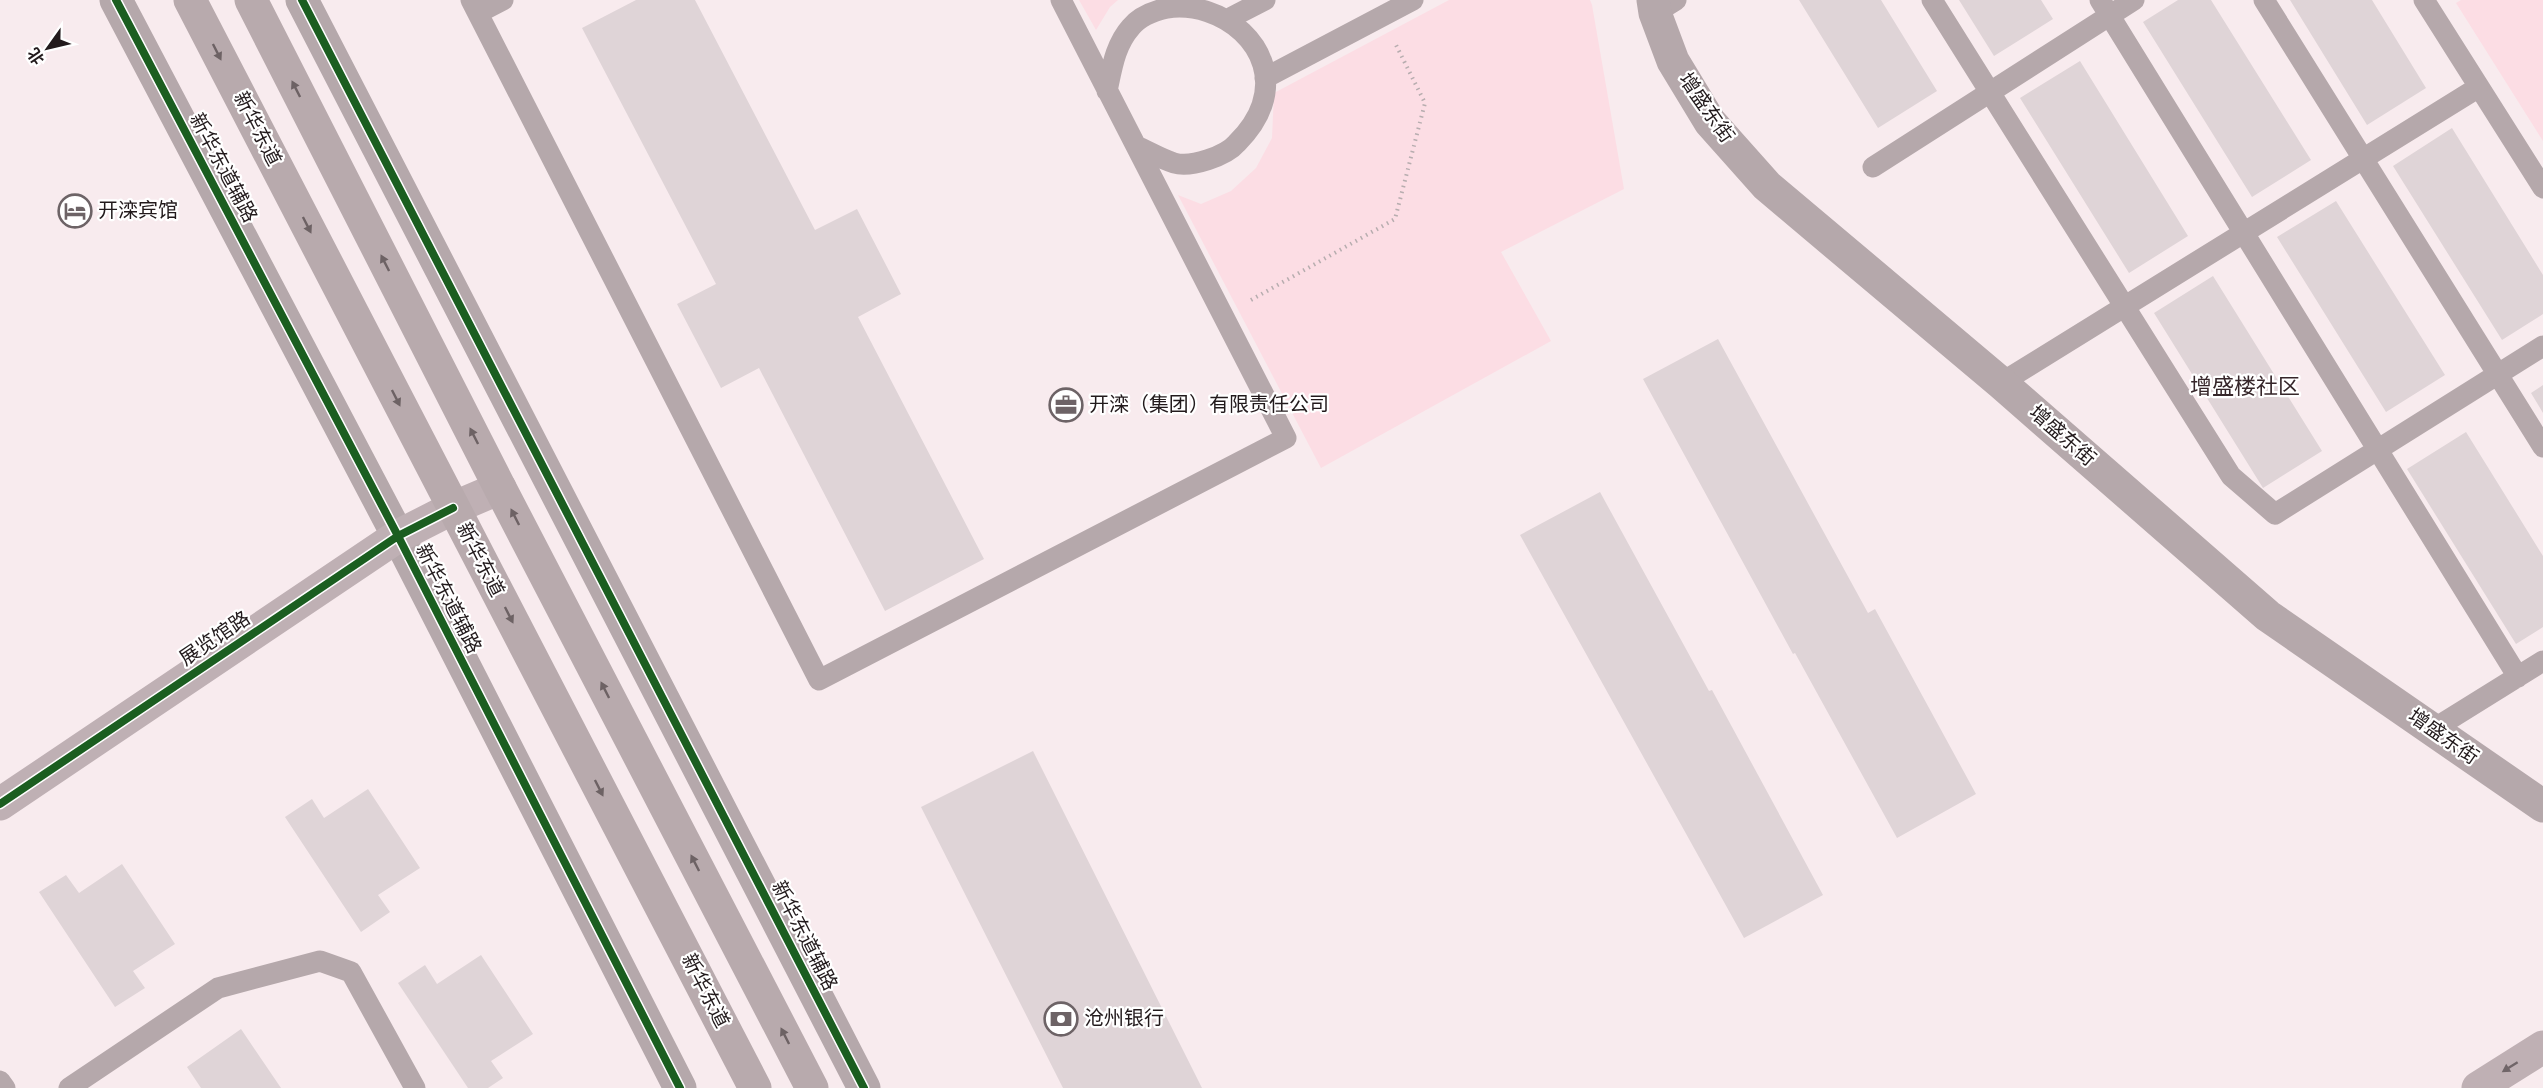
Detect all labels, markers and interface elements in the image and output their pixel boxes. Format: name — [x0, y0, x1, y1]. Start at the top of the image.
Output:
north arrow — [18, 18, 78, 78]
text: 北 — [24, 44, 49, 68]
one-way arrow — [212, 44, 222, 61]
street label: 增盛东街 — [1673, 68, 1739, 148]
one-way arrow — [291, 80, 301, 97]
street label: 新华东道 — [228, 88, 286, 170]
street label: 新华东道辅路 — [184, 109, 262, 227]
hotel icon: 开滦宾馆 — [57, 193, 93, 229]
place label: 开滦宾馆 — [98, 199, 178, 223]
one-way arrow — [301, 216, 311, 234]
one-way arrow — [380, 254, 390, 271]
district label: 增盛楼社区 — [2190, 374, 2300, 401]
office icon: 开滦（集团）有限责任公司 — [1048, 387, 1084, 423]
one-way arrow — [391, 390, 401, 407]
place label: 开滦（集团）有限责任公司 — [1089, 393, 1329, 417]
street label: 增盛东街 — [2024, 401, 2100, 471]
one-way arrow — [469, 428, 478, 445]
one-way arrow — [510, 508, 520, 525]
street label: 新华东道 — [451, 519, 509, 601]
street label: 新华东道辅路 — [410, 540, 486, 658]
street label: 展览馆路 — [175, 607, 255, 671]
one-way arrow — [504, 607, 514, 624]
one-way arrow — [600, 681, 610, 698]
street label: 增盛东街 — [2403, 704, 2483, 770]
one-way arrow — [594, 780, 604, 797]
one-way arrow — [690, 854, 700, 871]
street label: 新华东道辅路 — [766, 877, 842, 995]
street label: 新华东道 — [676, 950, 734, 1032]
bank icon: 沧州银行 — [1043, 1001, 1079, 1037]
place label: 沧州银行 — [1084, 1007, 1164, 1031]
one-way arrow — [780, 1027, 790, 1044]
one-way arrow — [2502, 1062, 2518, 1073]

